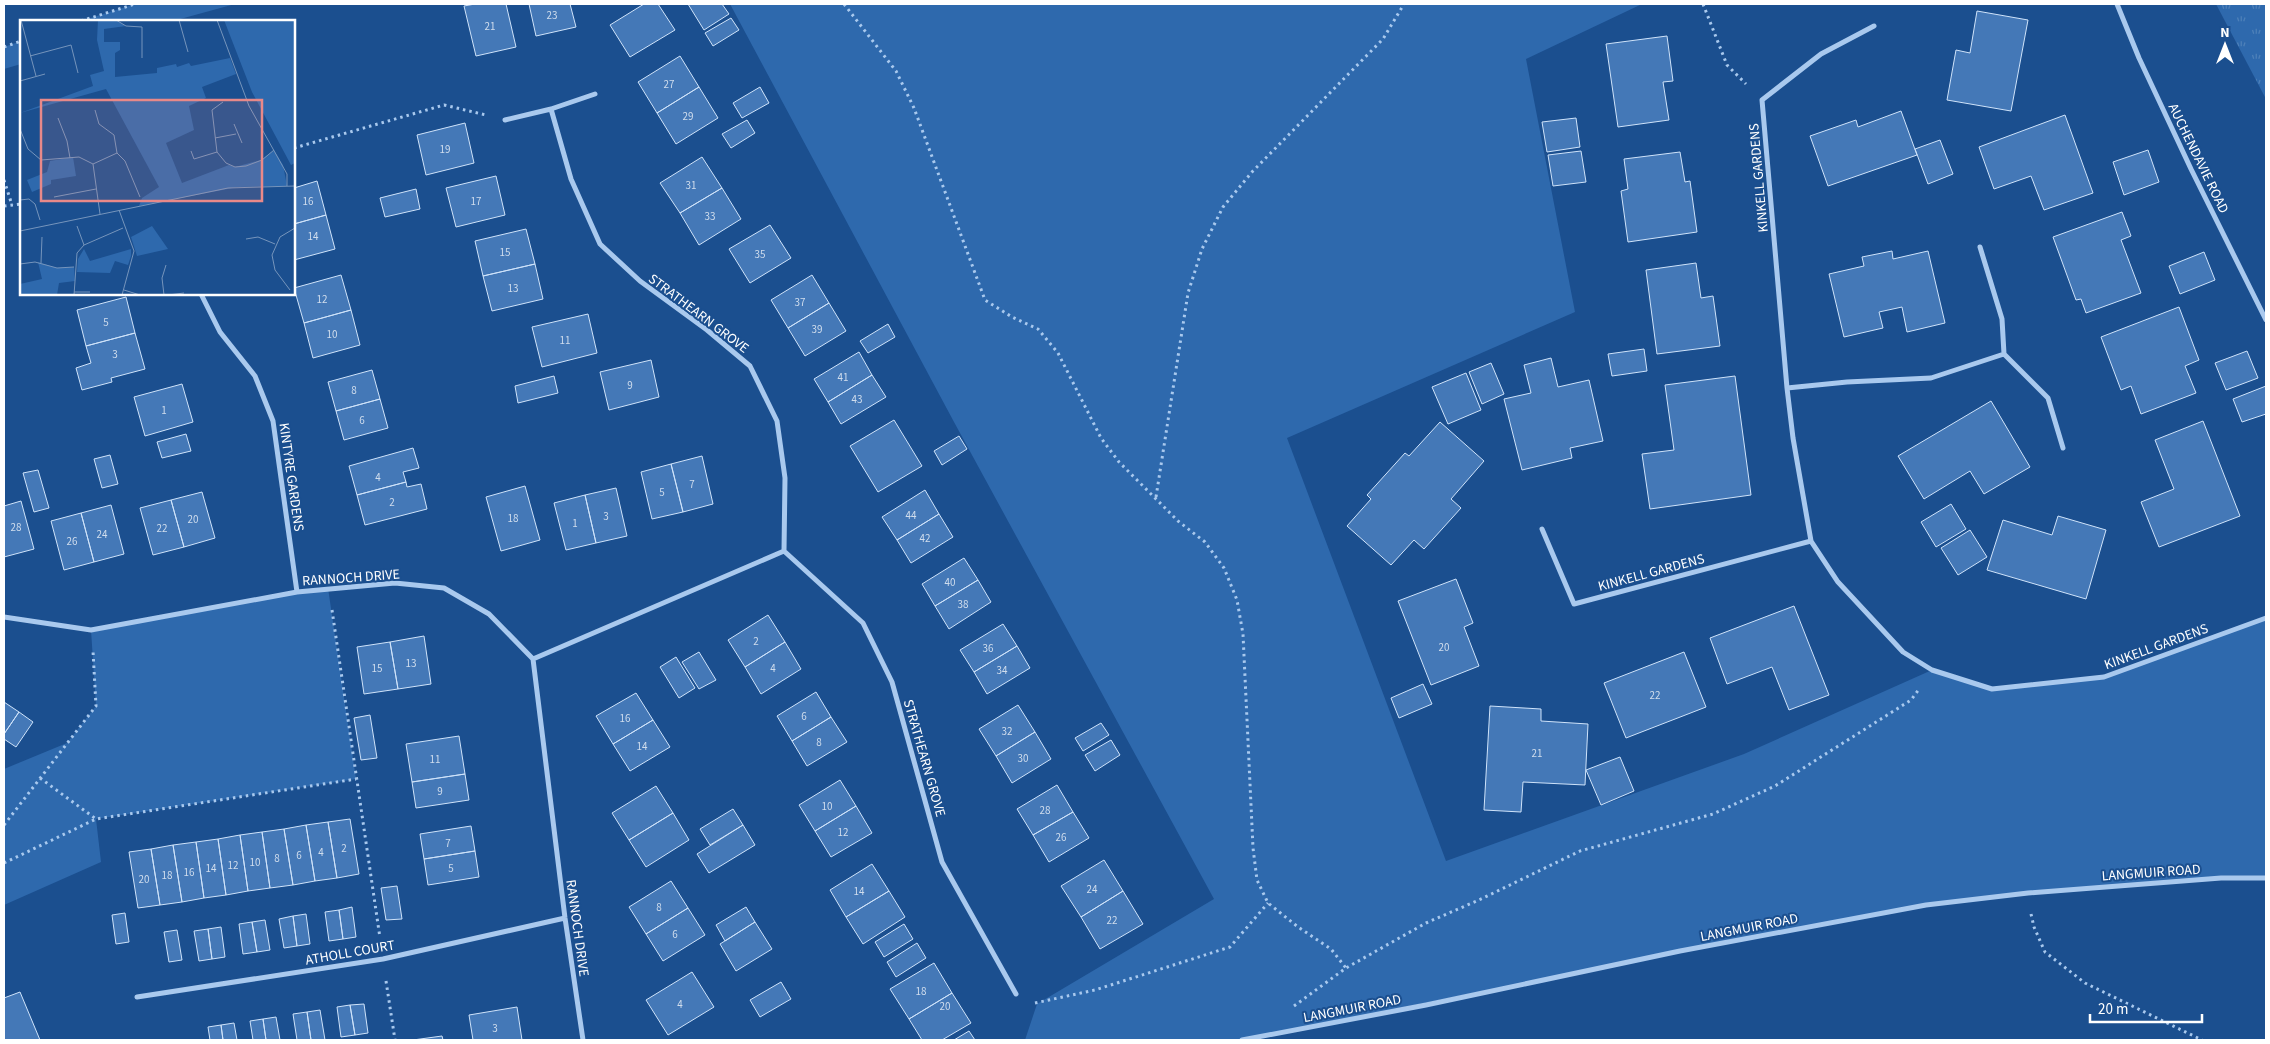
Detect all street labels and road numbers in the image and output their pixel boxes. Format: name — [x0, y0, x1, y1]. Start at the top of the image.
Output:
street label: AUCHENDAVIE ROAD — [2163, 100, 2233, 217]
street label: KINKELL GARDENS — [1744, 123, 1774, 233]
street label: STRATHEARN GROVE — [644, 269, 753, 358]
street label: KINTYRE GARDENS — [273, 421, 309, 533]
street label: KINKELL GARDENS — [1596, 549, 1707, 597]
street label: RANNOCH DRIVE — [302, 565, 400, 591]
street label: KINKELL GARDENS — [2102, 619, 2211, 675]
street label: STRATHEARN GROVE — [898, 697, 950, 819]
street label: LANGMUIR ROAD — [2101, 860, 2201, 886]
street label: RANNOCH DRIVE — [560, 878, 594, 978]
street label: LANGMUIR ROAD — [1699, 909, 1800, 947]
street label: ATHOLL COURT — [304, 935, 397, 971]
street label: LANGMUIR ROAD — [1302, 990, 1403, 1028]

